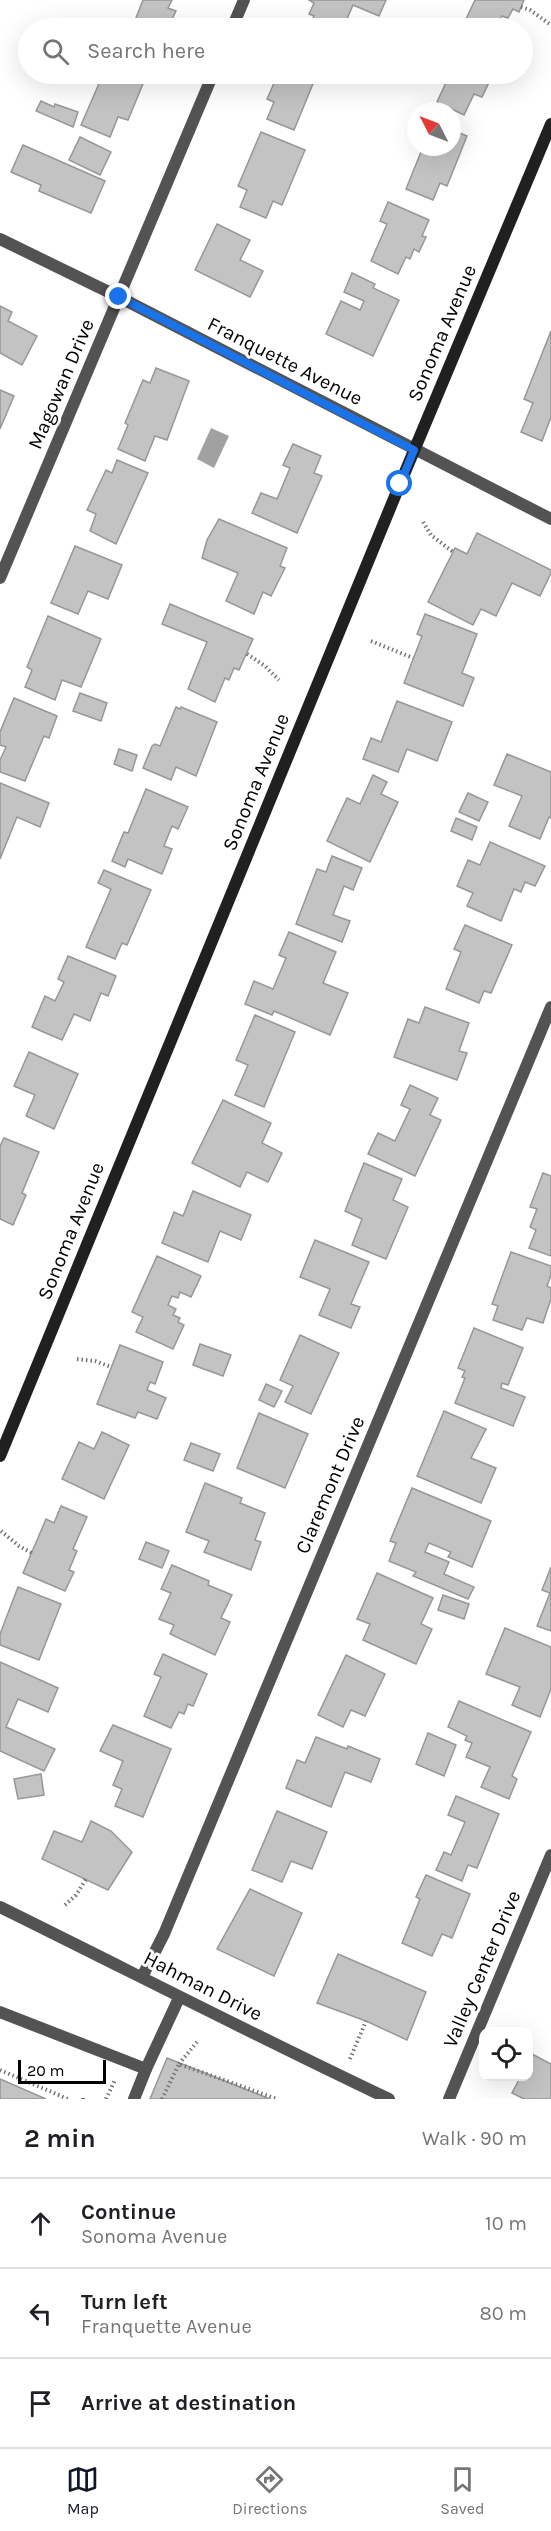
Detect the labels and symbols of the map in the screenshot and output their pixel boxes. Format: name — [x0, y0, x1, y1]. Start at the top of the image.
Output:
north arrow — [407, 102, 461, 156]
street label: Sonoma Avenue — [403, 261, 481, 405]
route end — [105, 283, 131, 309]
street label: Franquette Avenue — [204, 312, 366, 410]
street label: Magowan Drive — [23, 315, 99, 453]
route start — [386, 470, 412, 496]
street label: Sonoma Avenue — [218, 710, 294, 854]
street label: Sonoma Avenue — [33, 1159, 109, 1303]
street label: Claremont Drive — [291, 1413, 369, 1557]
street label: Valley Center Drive — [439, 1887, 525, 2051]
street label: Hahman Drive — [140, 1946, 266, 2026]
scale bar — [18, 2057, 106, 2084]

